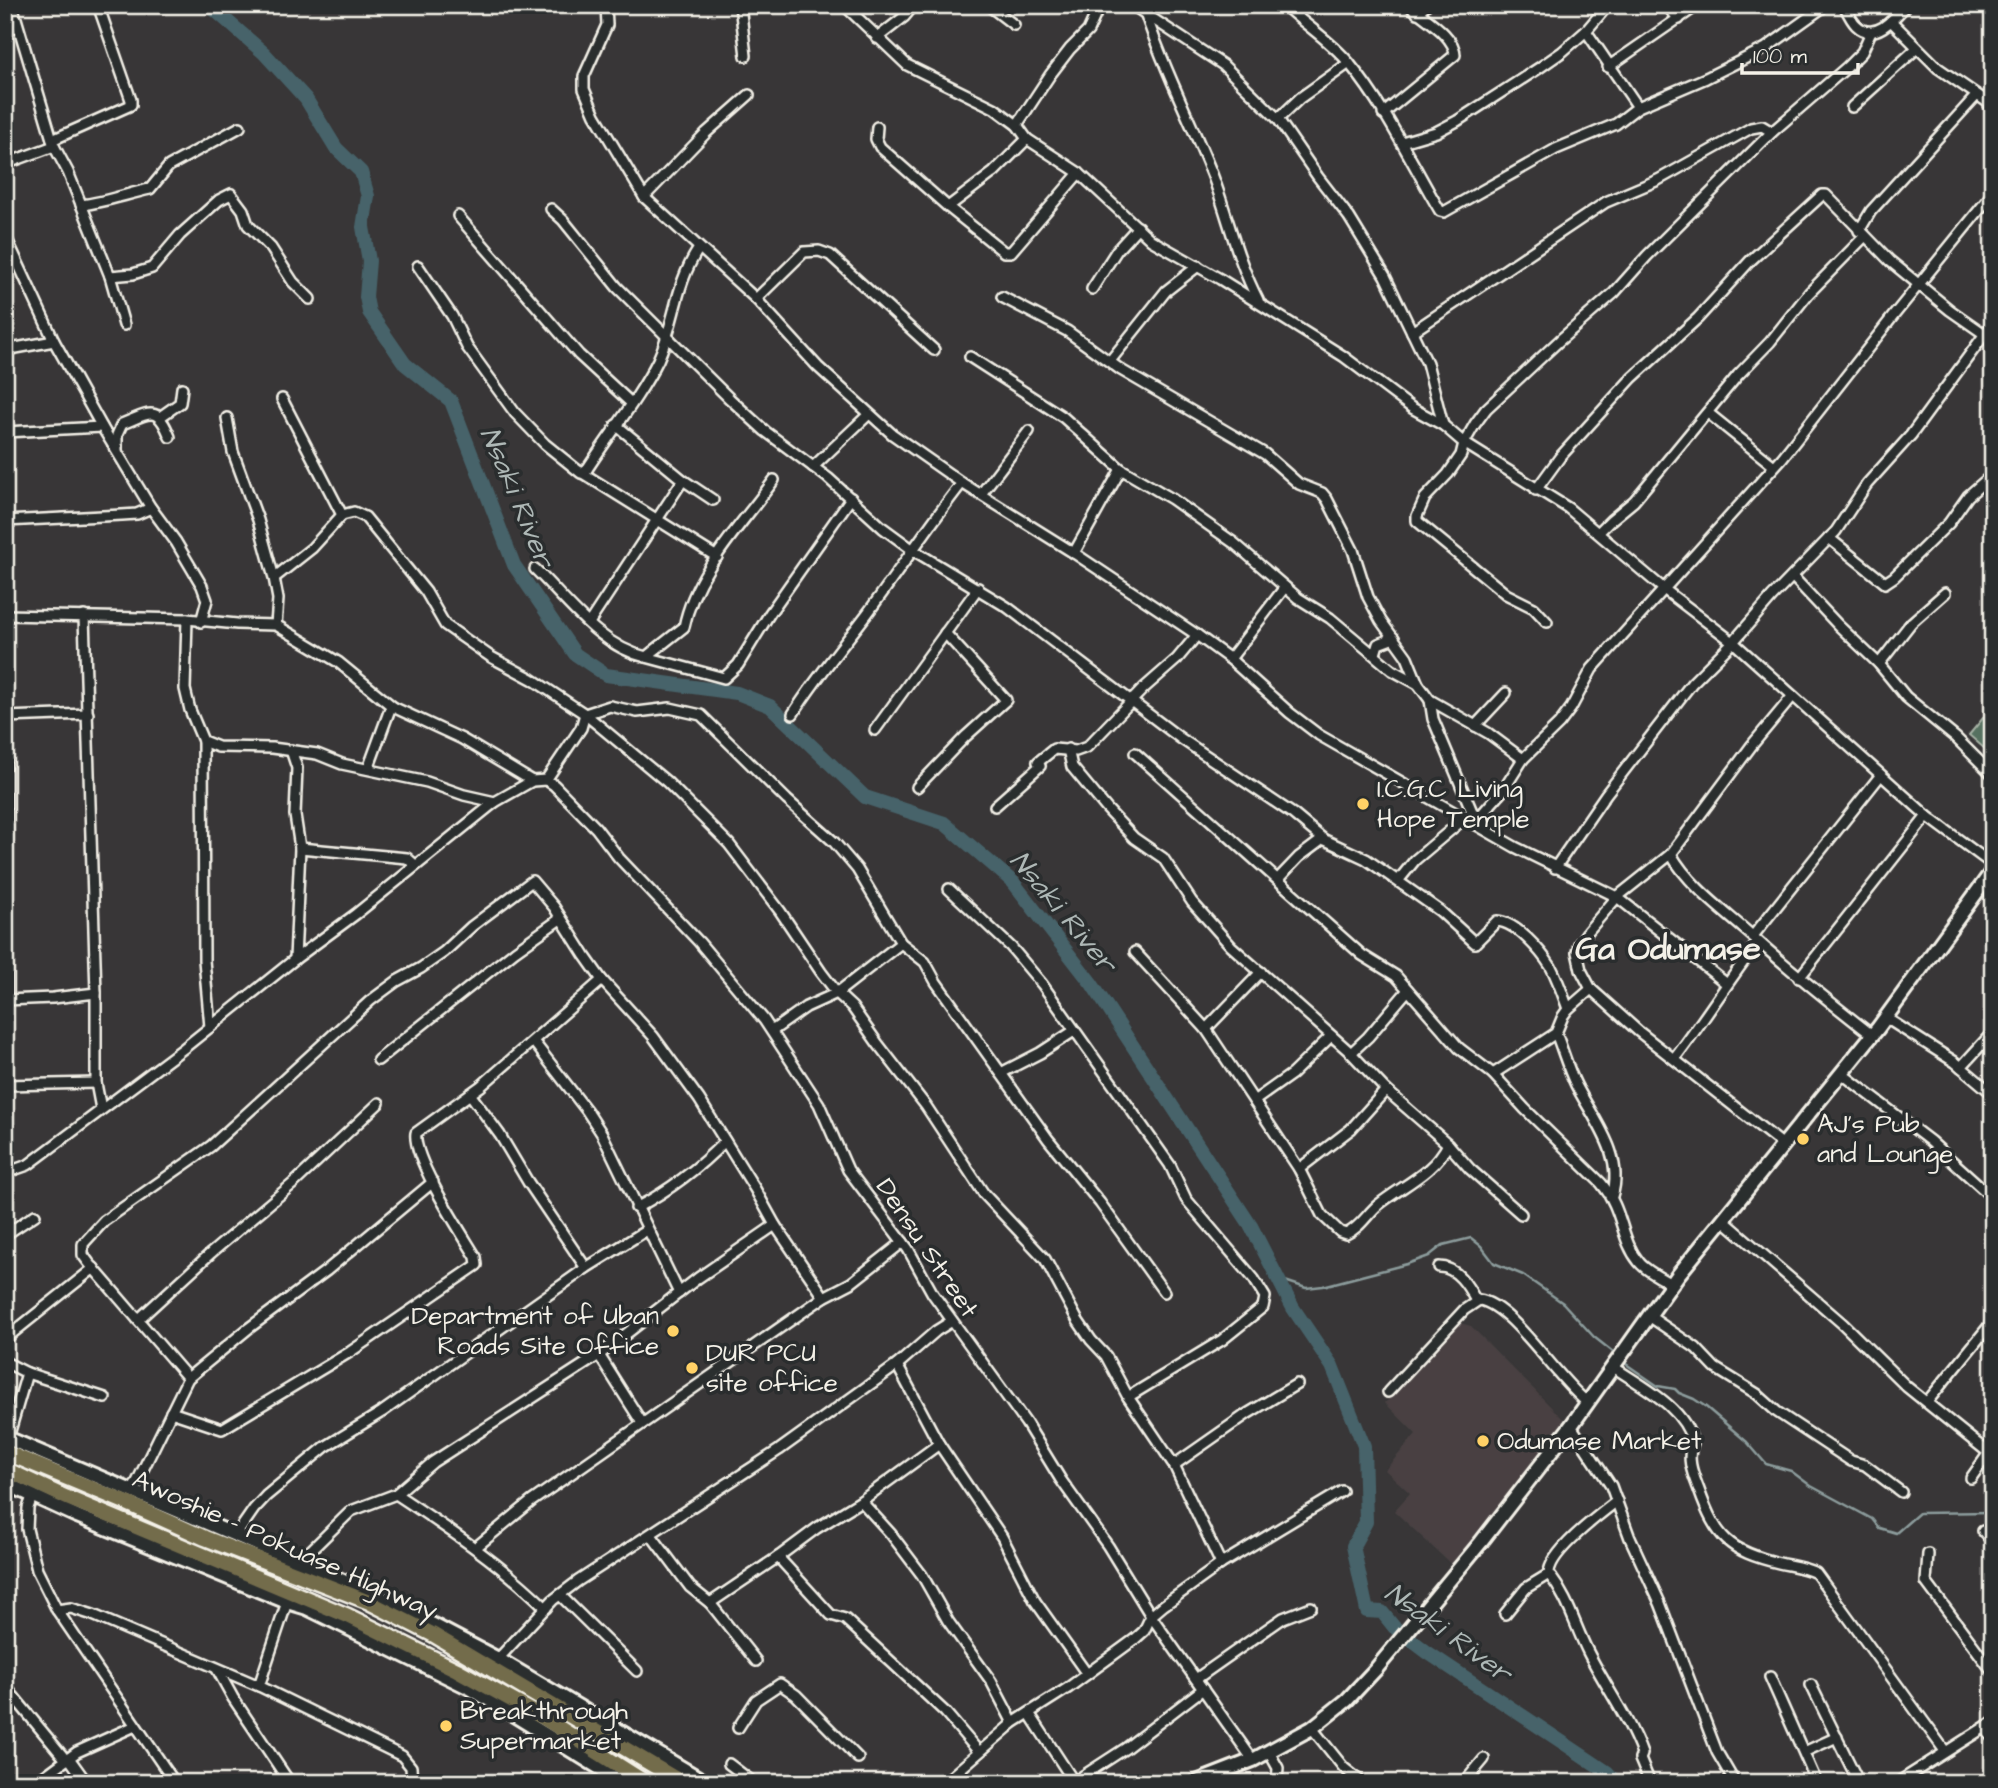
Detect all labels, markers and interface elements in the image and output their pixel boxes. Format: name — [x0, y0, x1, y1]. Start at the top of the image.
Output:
scale bar — [1742, 32, 1858, 76]
text: 100 m — [1753, 42, 1808, 71]
water label: Nsaki River — [470, 421, 565, 575]
place label: I.C.G.C Living Hope Temple — [1377, 771, 1529, 837]
marker: I.C.G.C Living Hope Temple — [1355, 796, 1371, 812]
water label: Nsaki River — [1001, 843, 1127, 983]
district label: Ga Odumase — [1575, 926, 1761, 972]
place label: AJ's Pub and Lounge — [1817, 1106, 1953, 1174]
marker: AJ's Pub and Lounge — [1795, 1131, 1811, 1147]
street label: Densu Street — [867, 1171, 987, 1325]
place label: Department of Uban Roads Site Office — [411, 1298, 659, 1364]
marker: Department of Uban Roads Site Office — [665, 1323, 681, 1339]
place label: DUR PCU site office — [706, 1335, 838, 1401]
marker: DUR PCU site office — [684, 1360, 700, 1376]
place label: Odumase Market — [1497, 1423, 1702, 1459]
marker: Odumase Market — [1475, 1433, 1491, 1449]
street label: Awoshie - Pokuase Highway — [126, 1461, 443, 1631]
water label: Nsaki River — [1377, 1574, 1521, 1694]
place label: Breakthrough Supermarket — [460, 1693, 628, 1759]
marker: Breakthrough Supermarket — [438, 1718, 454, 1734]

